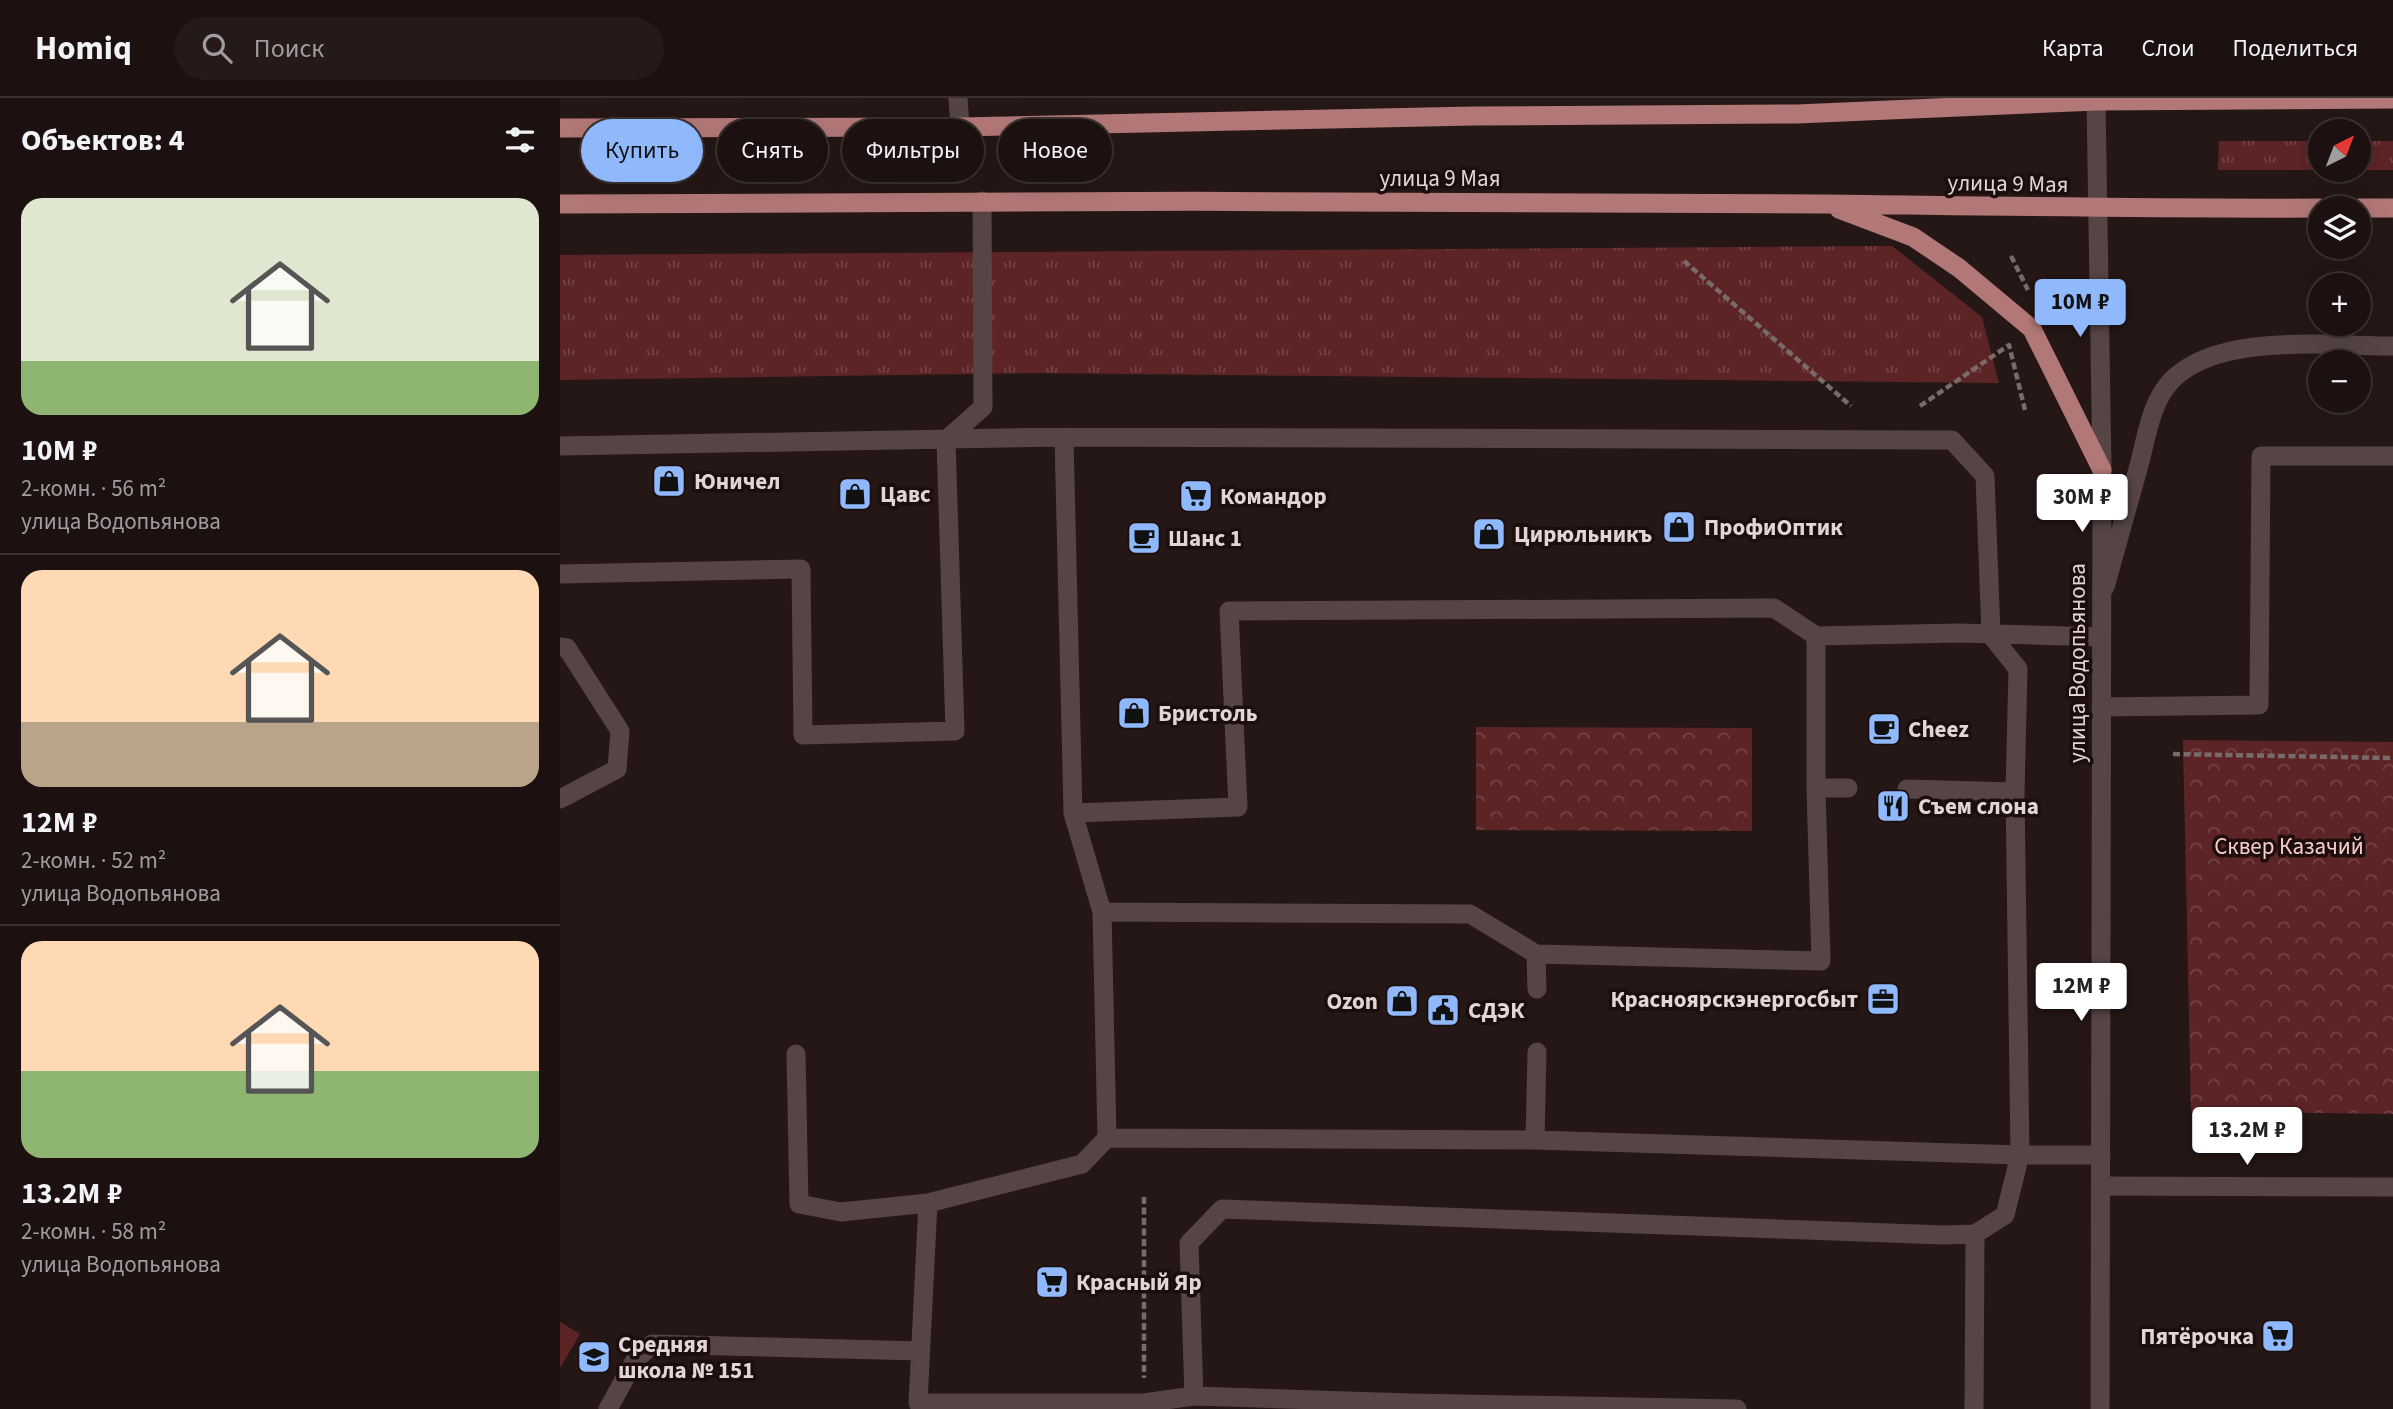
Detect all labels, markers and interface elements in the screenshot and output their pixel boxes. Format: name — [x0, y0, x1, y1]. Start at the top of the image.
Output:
search box — [174, 17, 664, 80]
text: Homiq — [35, 25, 132, 72]
icon: search — [198, 29, 236, 67]
text: Поиск — [254, 30, 324, 67]
text: Карта — [2042, 31, 2104, 66]
text: Слои — [2142, 31, 2195, 66]
text: Поделиться — [2233, 31, 2358, 66]
text: Объектов: 4 — [21, 119, 185, 162]
chip: Купить — [581, 119, 703, 182]
chip: Снять — [717, 119, 828, 182]
chip: Фильтры — [842, 119, 984, 182]
chip: Новое — [998, 119, 1112, 182]
north arrow — [2308, 119, 2371, 182]
map controls — [2308, 119, 2371, 413]
icon: filters — [501, 121, 539, 159]
street label: улица 9 Мая — [1379, 162, 1501, 195]
street label: улица 9 Мая — [1947, 166, 2069, 201]
button: layers — [2308, 196, 2371, 259]
icon: home — [217, 243, 343, 369]
button: + — [2308, 273, 2371, 336]
pin: 10M ₽ — [2031, 280, 2129, 339]
text: 10M ₽ — [2051, 285, 2109, 318]
button: − — [2308, 350, 2371, 413]
text: 10M ₽ — [21, 429, 97, 472]
shop icon: Юничел — [650, 462, 688, 500]
place label: Юничел — [694, 465, 780, 498]
text: 2-комн. · 56 m² — [21, 472, 166, 505]
pin: 30M ₽ — [2033, 474, 2131, 534]
shop icon: Цавс — [836, 475, 874, 513]
supermarket icon: Командор — [1177, 477, 1215, 515]
place label: Цавс — [880, 478, 931, 511]
place label: Командор — [1220, 480, 1327, 513]
text: 30M ₽ — [2053, 480, 2111, 513]
text: улица Водопьянова — [21, 505, 221, 538]
shop icon: ПрофиОптик — [1660, 508, 1698, 546]
place label: ПрофиОптик — [1704, 511, 1843, 544]
shop icon: Цирюльникъ — [1470, 515, 1508, 553]
place label: Цирюльникъ — [1514, 518, 1652, 551]
cafe icon: Шанс 1 — [1125, 519, 1163, 557]
place label: Шанс 1 — [1168, 522, 1242, 555]
street label: улица Водопьянова — [2061, 563, 2094, 763]
icon: home — [217, 615, 343, 741]
shop icon: Бристоль — [1115, 694, 1153, 732]
place label: Бристоль — [1158, 697, 1258, 730]
cafe icon: Cheez — [1865, 710, 1903, 748]
place label: Cheez — [1908, 713, 1969, 746]
restaurant icon: Съем слона — [1874, 787, 1912, 825]
place label: Съем слона — [1918, 790, 2039, 823]
text: 12M ₽ — [21, 801, 97, 844]
park label: Сквер Казачий — [2214, 830, 2364, 863]
text: 2-комн. · 52 m² — [21, 844, 166, 877]
text: улица Водопьянова — [21, 877, 221, 910]
pin: 12M ₽ — [2032, 964, 2130, 1023]
text: 12M ₽ — [2052, 969, 2110, 1002]
office icon: Красноярскэнергосбыт — [1864, 980, 1902, 1018]
shop icon: Ozon — [1383, 982, 1421, 1020]
place label: Красноярскэнергосбыт — [1610, 983, 1858, 1016]
place label: Ozon — [1326, 985, 1378, 1018]
icon: home — [217, 986, 343, 1112]
public building icon: СДЭК — [1424, 991, 1462, 1029]
place label: СДЭК — [1468, 994, 1525, 1027]
pin: 13.2M ₽ — [2182, 1108, 2312, 1167]
text: 13.2M ₽ — [2208, 1113, 2286, 1146]
text: 13.2M ₽ — [21, 1172, 122, 1215]
text: 2-комн. · 58 m² — [21, 1215, 166, 1248]
text: улица Водопьянова — [21, 1248, 221, 1281]
supermarket icon: Красный Яр — [1033, 1263, 1071, 1301]
place label: Красный Яр — [1076, 1266, 1202, 1299]
supermarket icon: Пятёрочка — [2259, 1317, 2297, 1355]
place label: Пятёрочка — [2140, 1320, 2254, 1353]
place label: Средняя школа № 151 — [618, 1328, 754, 1387]
school or university icon: Средняя школа № 151 — [575, 1338, 613, 1376]

